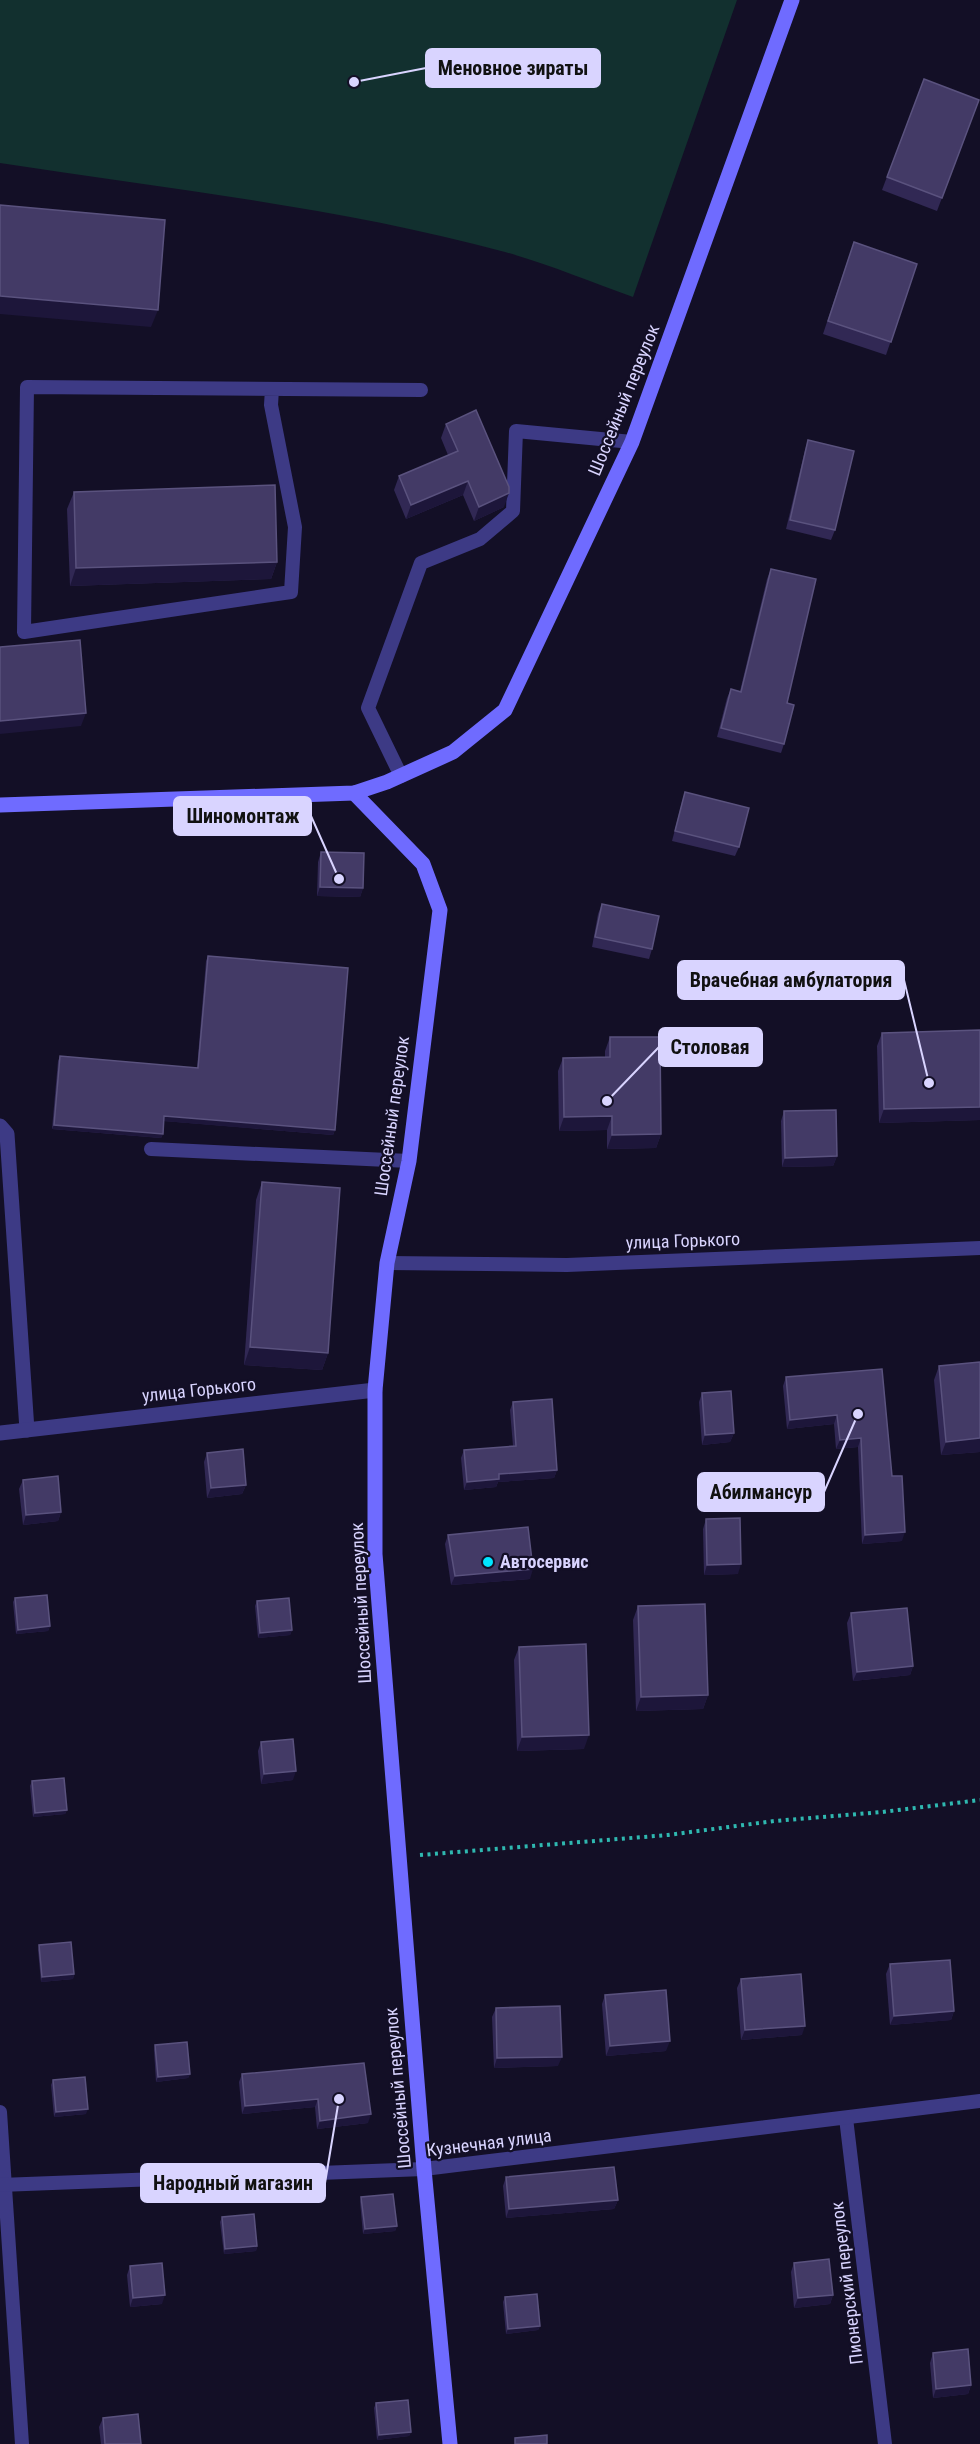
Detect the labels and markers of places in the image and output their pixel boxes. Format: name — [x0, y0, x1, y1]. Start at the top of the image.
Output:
callout: Меновное зираты — [426, 49, 600, 87]
callout: Шиномонтаж — [174, 797, 311, 835]
callout: Врачебная амбулатория — [678, 961, 904, 999]
callout: Столовая — [659, 1028, 762, 1066]
callout: Абилмансур — [698, 1473, 824, 1511]
place label: Автосервис — [500, 1551, 589, 1572]
marker: Автосервис — [481, 1555, 495, 1569]
callout: Народный магазин — [141, 2164, 325, 2202]

